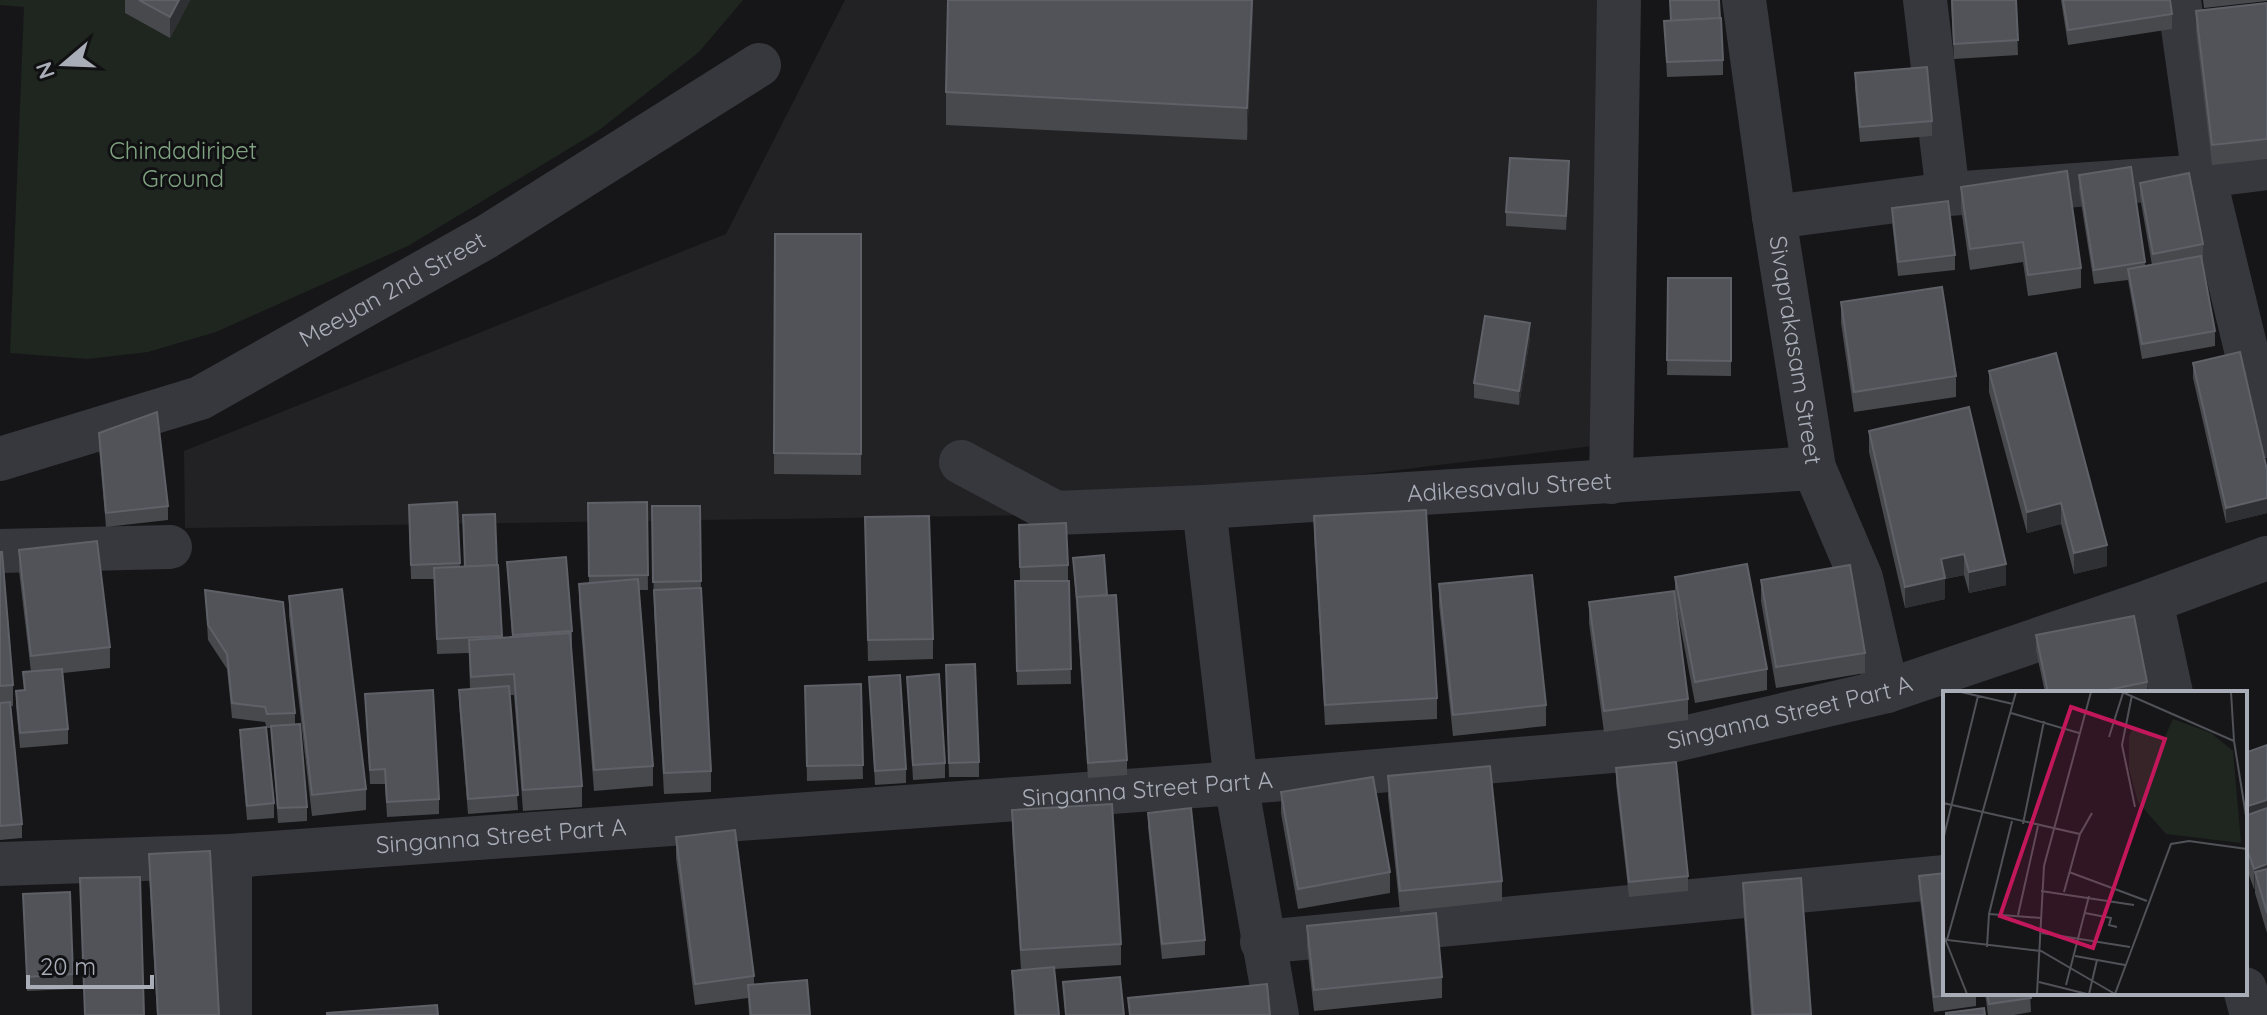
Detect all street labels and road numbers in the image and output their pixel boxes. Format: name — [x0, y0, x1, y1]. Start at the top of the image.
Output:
street label: Meeyan 2nd Street — [293, 224, 491, 353]
street label: Sivaprakasam Street — [1763, 234, 1829, 467]
street label: Adikesavalu Street — [1406, 465, 1613, 508]
street label: Singanna Street Part A — [1664, 668, 1916, 755]
street label: Singanna Street Part A — [1021, 764, 1274, 812]
street label: Singanna Street Part A — [375, 811, 627, 859]

